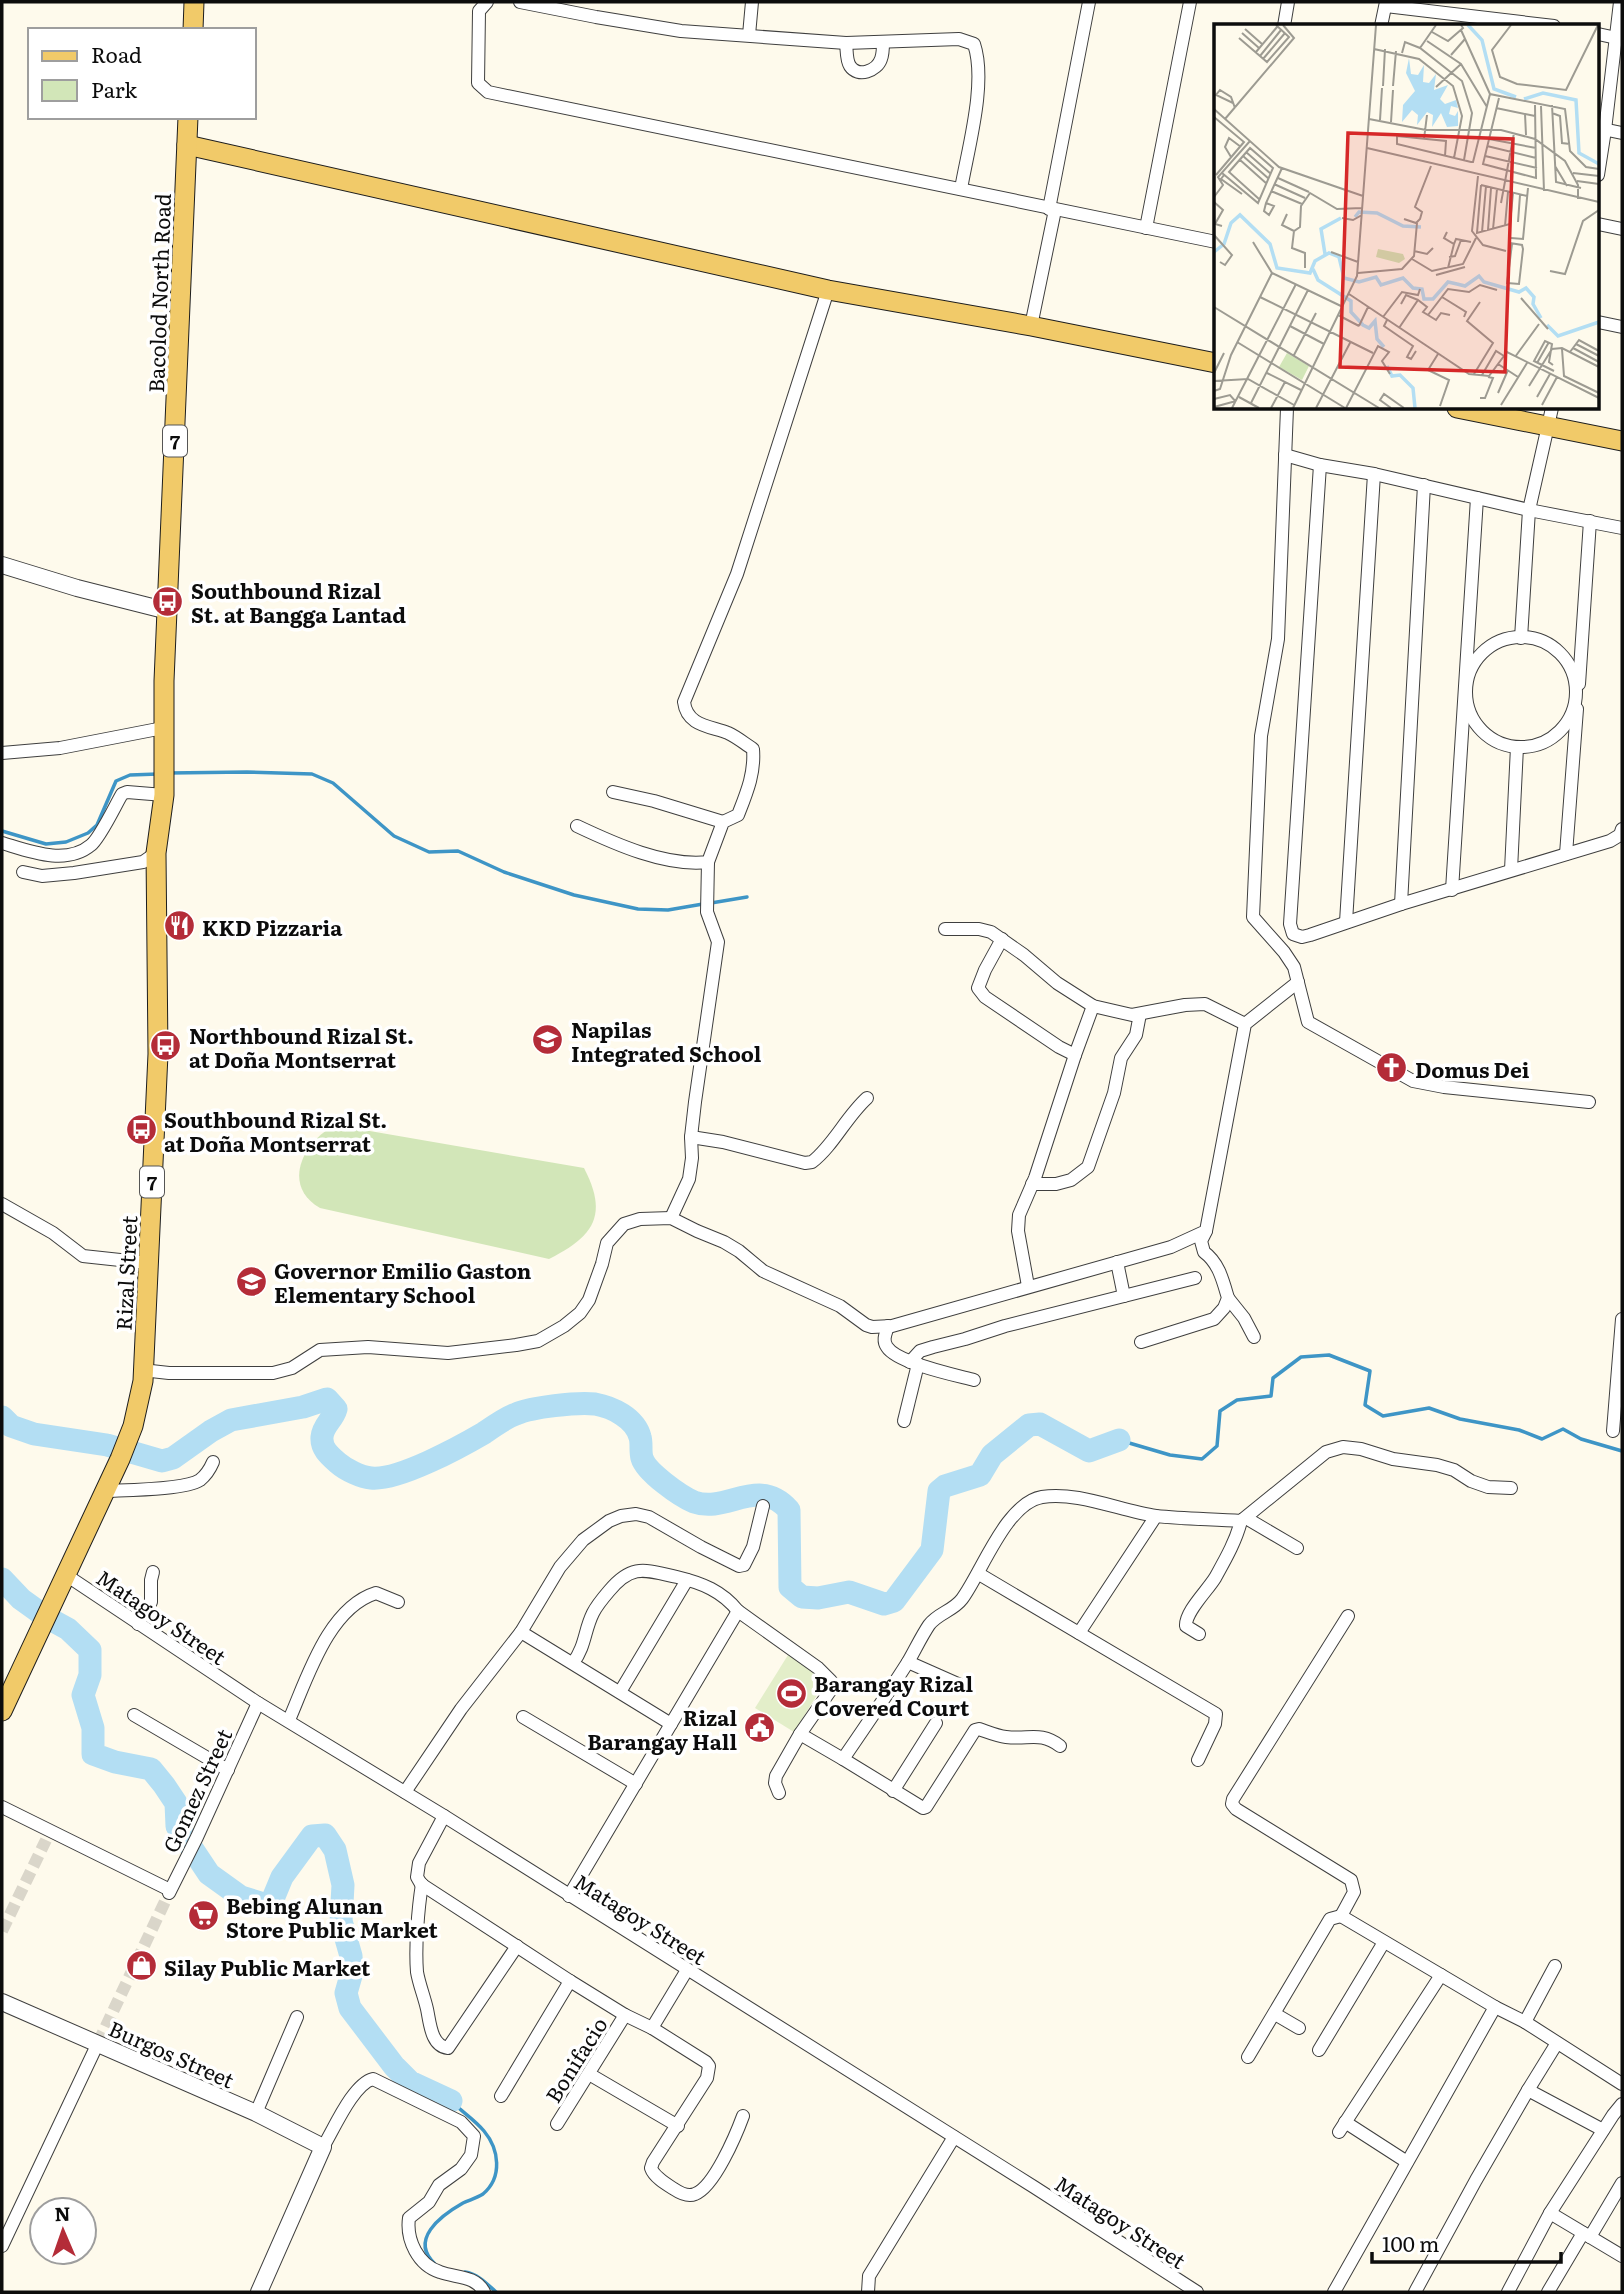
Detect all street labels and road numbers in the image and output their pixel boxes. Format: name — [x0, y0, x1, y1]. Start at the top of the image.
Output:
street label: Bacolod North Road — [139, 193, 177, 393]
road number: 7 — [163, 426, 187, 456]
road number: 7 — [140, 1166, 164, 1198]
street label: Rizal Street — [107, 1214, 144, 1331]
street label: Matagoy Street — [91, 1561, 234, 1671]
street label: Gomez Street — [154, 1723, 238, 1857]
street label: Matagoy Street — [569, 1865, 714, 1971]
street label: Bonifacio — [536, 2010, 614, 2108]
street label: Burgos Street — [104, 2012, 240, 2095]
street label: Matagoy Street — [1049, 2167, 1193, 2275]

